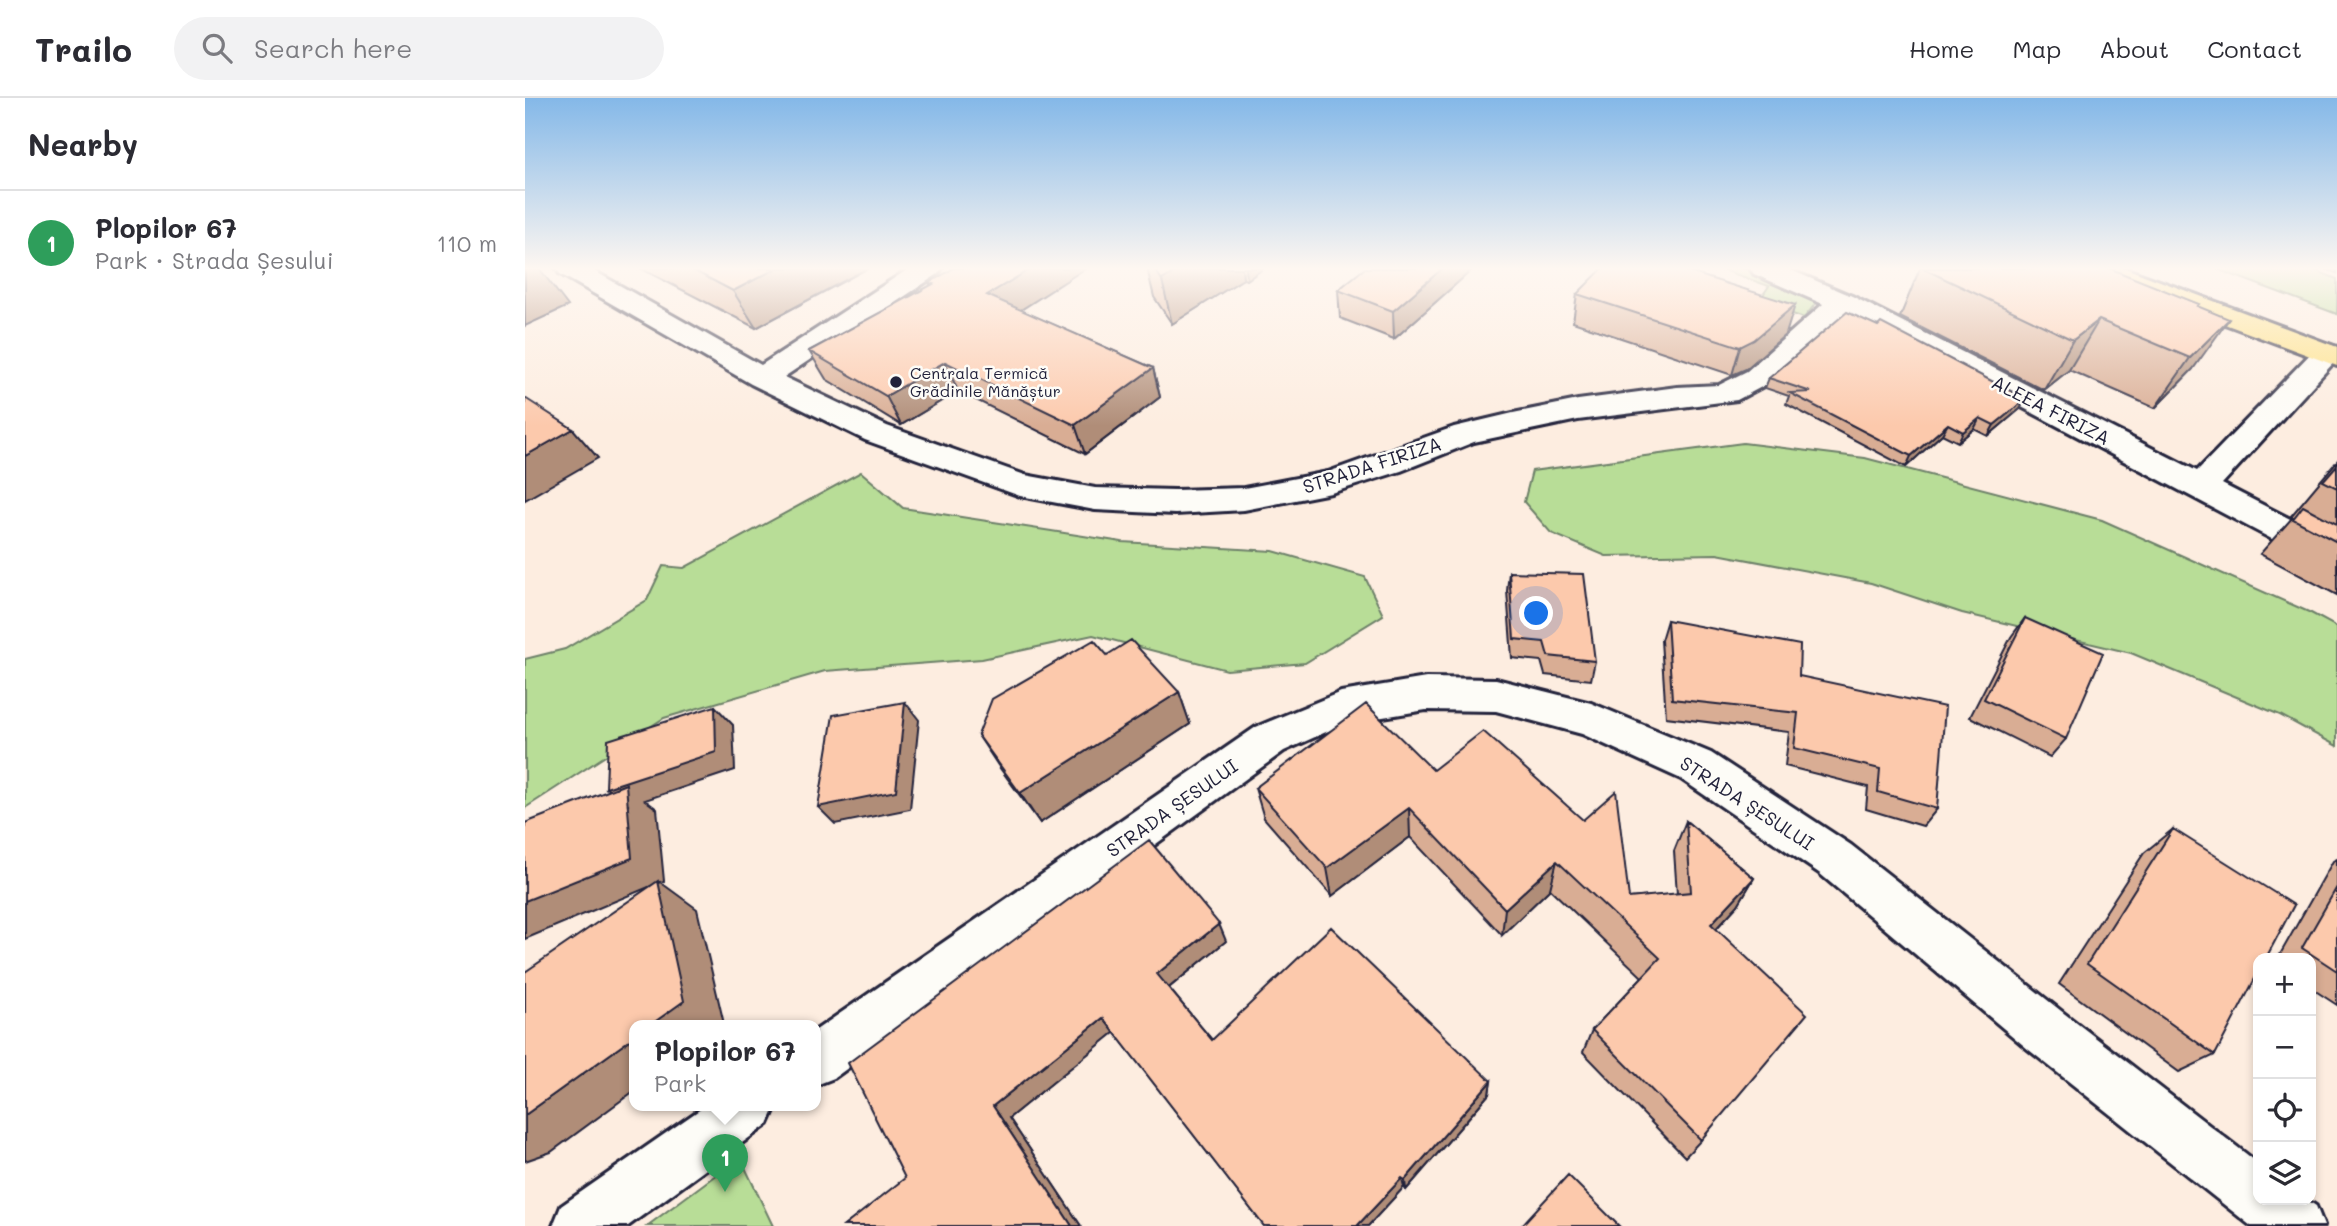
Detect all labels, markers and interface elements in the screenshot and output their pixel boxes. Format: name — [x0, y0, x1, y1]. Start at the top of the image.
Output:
search box — [174, 17, 664, 80]
text: Trailo — [35, 27, 132, 70]
icon: search — [198, 29, 236, 67]
text: Search here — [254, 31, 412, 65]
text: Home — [1909, 33, 1974, 64]
text: Map — [2012, 33, 2061, 64]
text: About — [2099, 33, 2169, 64]
text: Contact — [2207, 33, 2302, 64]
text: Nearby — [28, 124, 138, 164]
text: Plopilor 67 — [95, 211, 237, 245]
text: 1 — [46, 228, 56, 258]
text: 110 m — [437, 228, 497, 258]
text: Park · Strada Șesului — [95, 245, 333, 275]
place label: Centrala Termică Grădinile Mănăștur — [910, 362, 1061, 402]
street label: ALEEA FIRIZA — [1988, 369, 2115, 450]
marker: Centrala Termică Grădinile Mănăștur — [888, 374, 904, 390]
street label: STRADA FIRIZA — [1299, 430, 1444, 499]
your location — [1519, 596, 1553, 630]
street label: STRADA ȘESULUI — [1675, 750, 1819, 856]
street label: STRADA ȘESULUI — [1101, 753, 1243, 863]
map controls — [2253, 953, 2316, 1205]
button: + — [2253, 953, 2316, 1016]
button: − — [2253, 1016, 2316, 1079]
popup — [629, 1020, 821, 1111]
text: Plopilor 67 — [654, 1034, 796, 1068]
text: Park — [654, 1068, 706, 1098]
button: locate — [2253, 1079, 2316, 1142]
pin: 1 — [702, 1134, 748, 1192]
button: layers — [2253, 1142, 2316, 1205]

